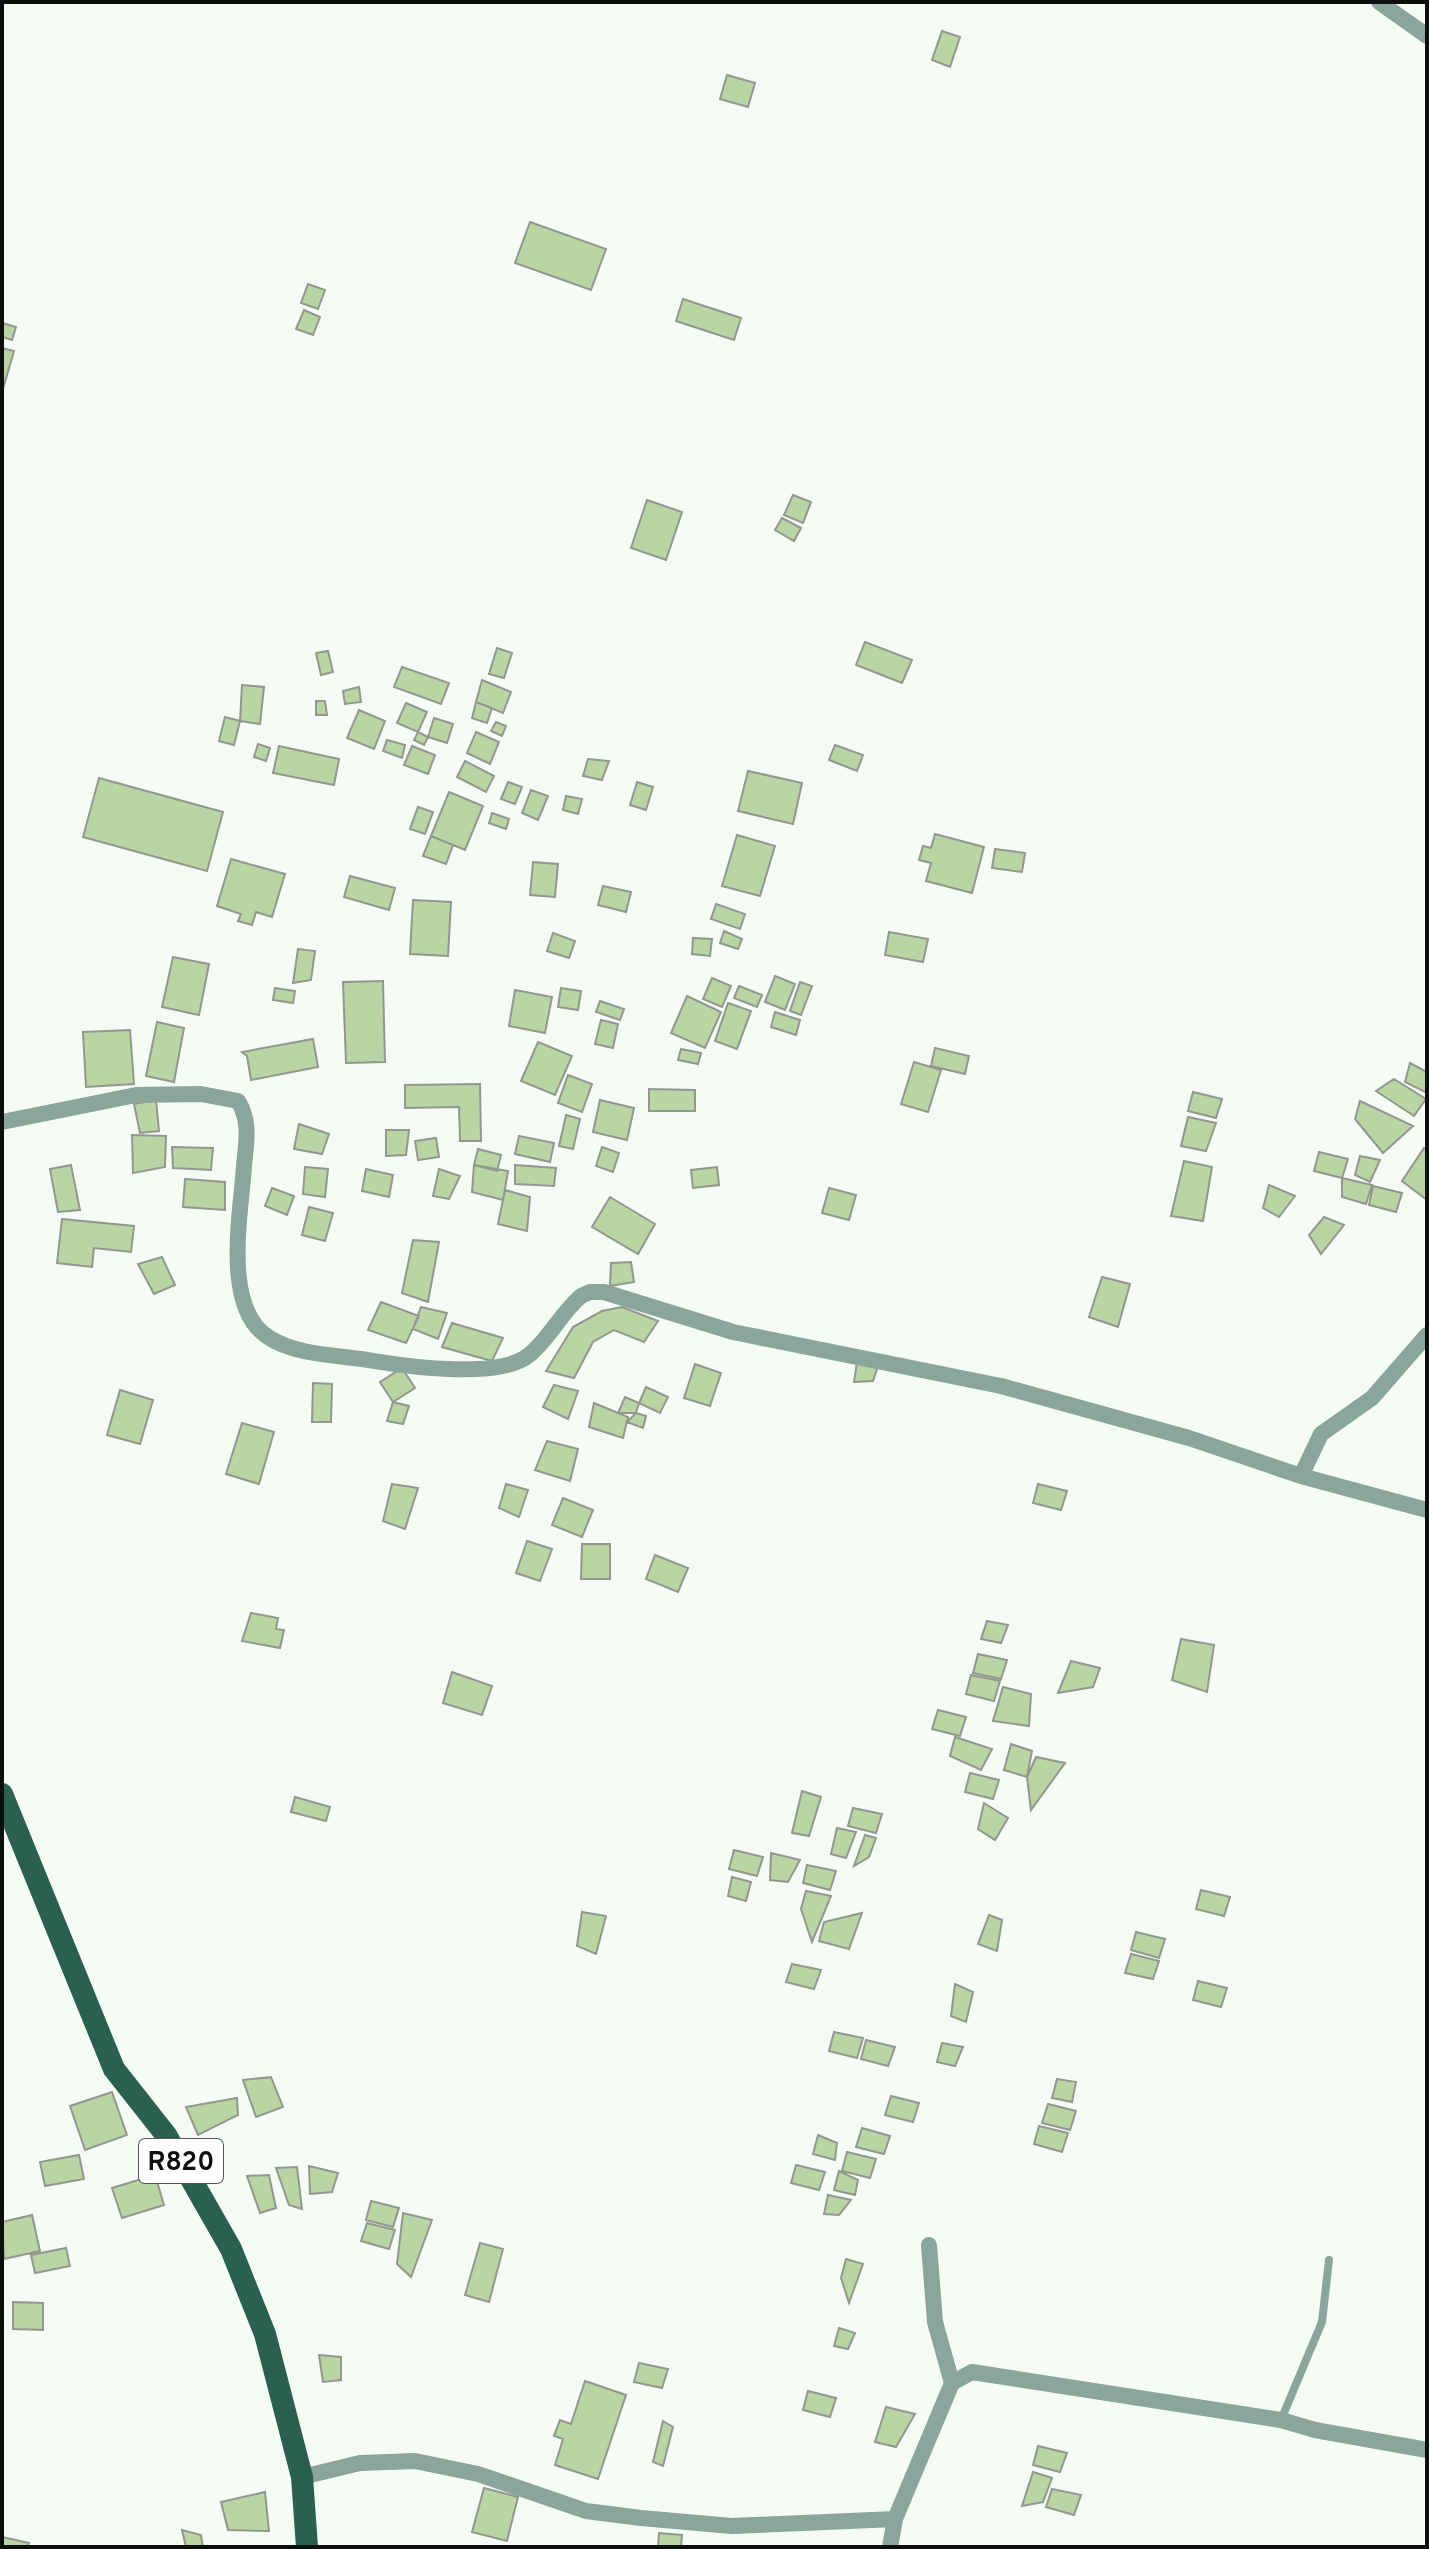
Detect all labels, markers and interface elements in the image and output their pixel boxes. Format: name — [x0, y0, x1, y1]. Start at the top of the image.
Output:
road number: R820 — [139, 2139, 223, 2183]

